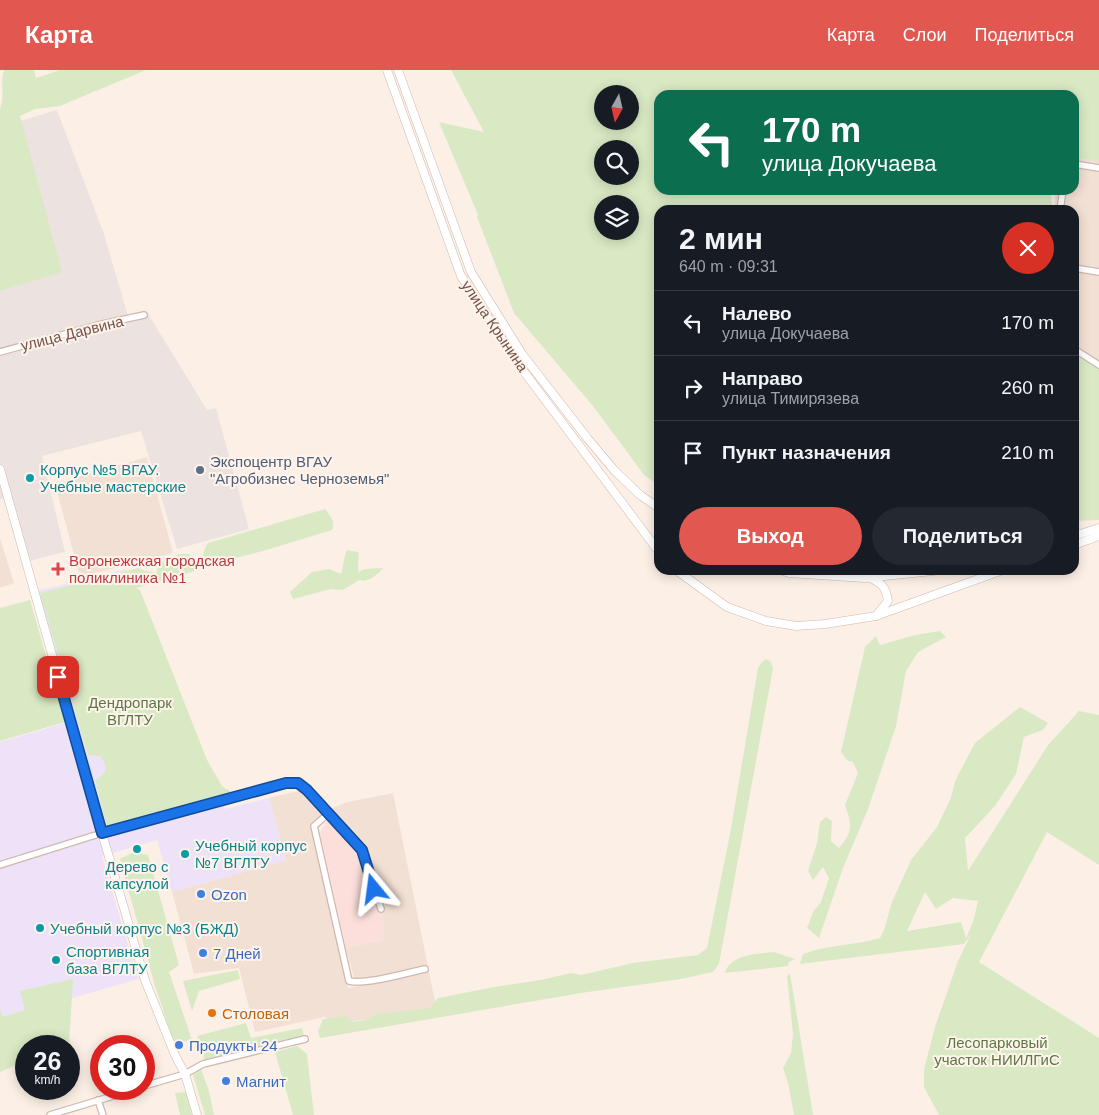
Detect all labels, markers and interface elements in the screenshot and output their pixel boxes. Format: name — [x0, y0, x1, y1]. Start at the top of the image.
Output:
text: Карта — [25, 21, 93, 48]
text: Карта — [827, 25, 875, 45]
text: Слои — [903, 25, 947, 45]
text: Поделиться — [975, 25, 1074, 45]
north arrow — [594, 85, 639, 130]
map controls — [594, 85, 639, 240]
icon: left — [679, 110, 744, 175]
text: 170 m — [762, 110, 861, 149]
button: search — [594, 140, 639, 185]
text: улица Докучаева — [762, 151, 936, 176]
button: layers — [594, 195, 639, 240]
text: 2 мин — [679, 222, 763, 255]
button: close — [1002, 222, 1054, 274]
text: 640 m · 09:31 — [679, 258, 778, 275]
street label: улица Крынина — [458, 277, 532, 375]
text: Налево — [722, 303, 792, 324]
icon: left — [679, 309, 707, 337]
street label: улица Дарвина — [19, 312, 126, 354]
text: 170 m — [1001, 312, 1054, 333]
text: улица Докучаева — [722, 325, 849, 342]
text: Направо — [722, 368, 803, 389]
icon: right — [679, 374, 707, 402]
text: 260 m — [1001, 377, 1054, 398]
text: улица Тимирязева — [722, 390, 859, 407]
icon: arrive — [679, 439, 707, 467]
text: Пункт назначения — [722, 442, 891, 463]
text: 210 m — [1001, 442, 1054, 463]
place label: Экспоцентр ВГАУ "Агробизнес Черноземья" — [210, 453, 389, 487]
place label: Корпус №5 ВГАУ. Учебные мастерские — [40, 461, 186, 495]
marker: Экспоцентр ВГАУ "Агробизнес Черноземья" — [194, 464, 206, 476]
marker: Корпус №5 ВГАУ. Учебные мастерские — [24, 472, 36, 484]
button: Выход — [679, 507, 862, 565]
button: Поделиться — [872, 507, 1054, 565]
place label: Воронежская городская поликлиника №1 — [69, 552, 235, 586]
marker: Воронежская городская поликлиника №1 — [51, 562, 65, 576]
pin — [37, 656, 79, 698]
icon: arrive — [44, 663, 72, 691]
park label: Дендропарк ВГЛТУ — [88, 694, 172, 728]
place label: Учебный корпус №7 ВГЛТУ — [195, 837, 308, 871]
marker: Дерево с капсулой — [131, 843, 143, 855]
marker: Учебный корпус №7 ВГЛТУ — [179, 848, 191, 860]
place label: Дерево с капсулой — [105, 858, 169, 892]
position arrow — [347, 862, 399, 914]
place label: Ozon — [211, 886, 247, 903]
marker: Ozon — [195, 888, 207, 900]
place label: Учебный корпус №3 (БЖД) — [50, 920, 239, 937]
marker: Учебный корпус №3 (БЖД) — [34, 922, 46, 934]
place label: Спортивная база ВГЛТУ — [66, 943, 149, 977]
place label: 7 Дней — [213, 945, 261, 962]
marker: 7 Дней — [197, 947, 209, 959]
marker: Спортивная база ВГЛТУ — [50, 954, 62, 966]
place label: Столовая — [222, 1005, 289, 1022]
marker: Столовая — [206, 1007, 218, 1019]
park label: Лесопарковый участок НИИЛГиС — [934, 1034, 1060, 1068]
speed limit sign: 30 — [90, 1035, 155, 1100]
place label: Продукты 24 — [189, 1037, 278, 1054]
marker: Продукты 24 — [173, 1039, 185, 1051]
text: 26 — [34, 1047, 61, 1075]
text: km/h — [34, 1073, 61, 1087]
place label: Магнит — [236, 1073, 286, 1090]
marker: Магнит — [220, 1075, 232, 1087]

